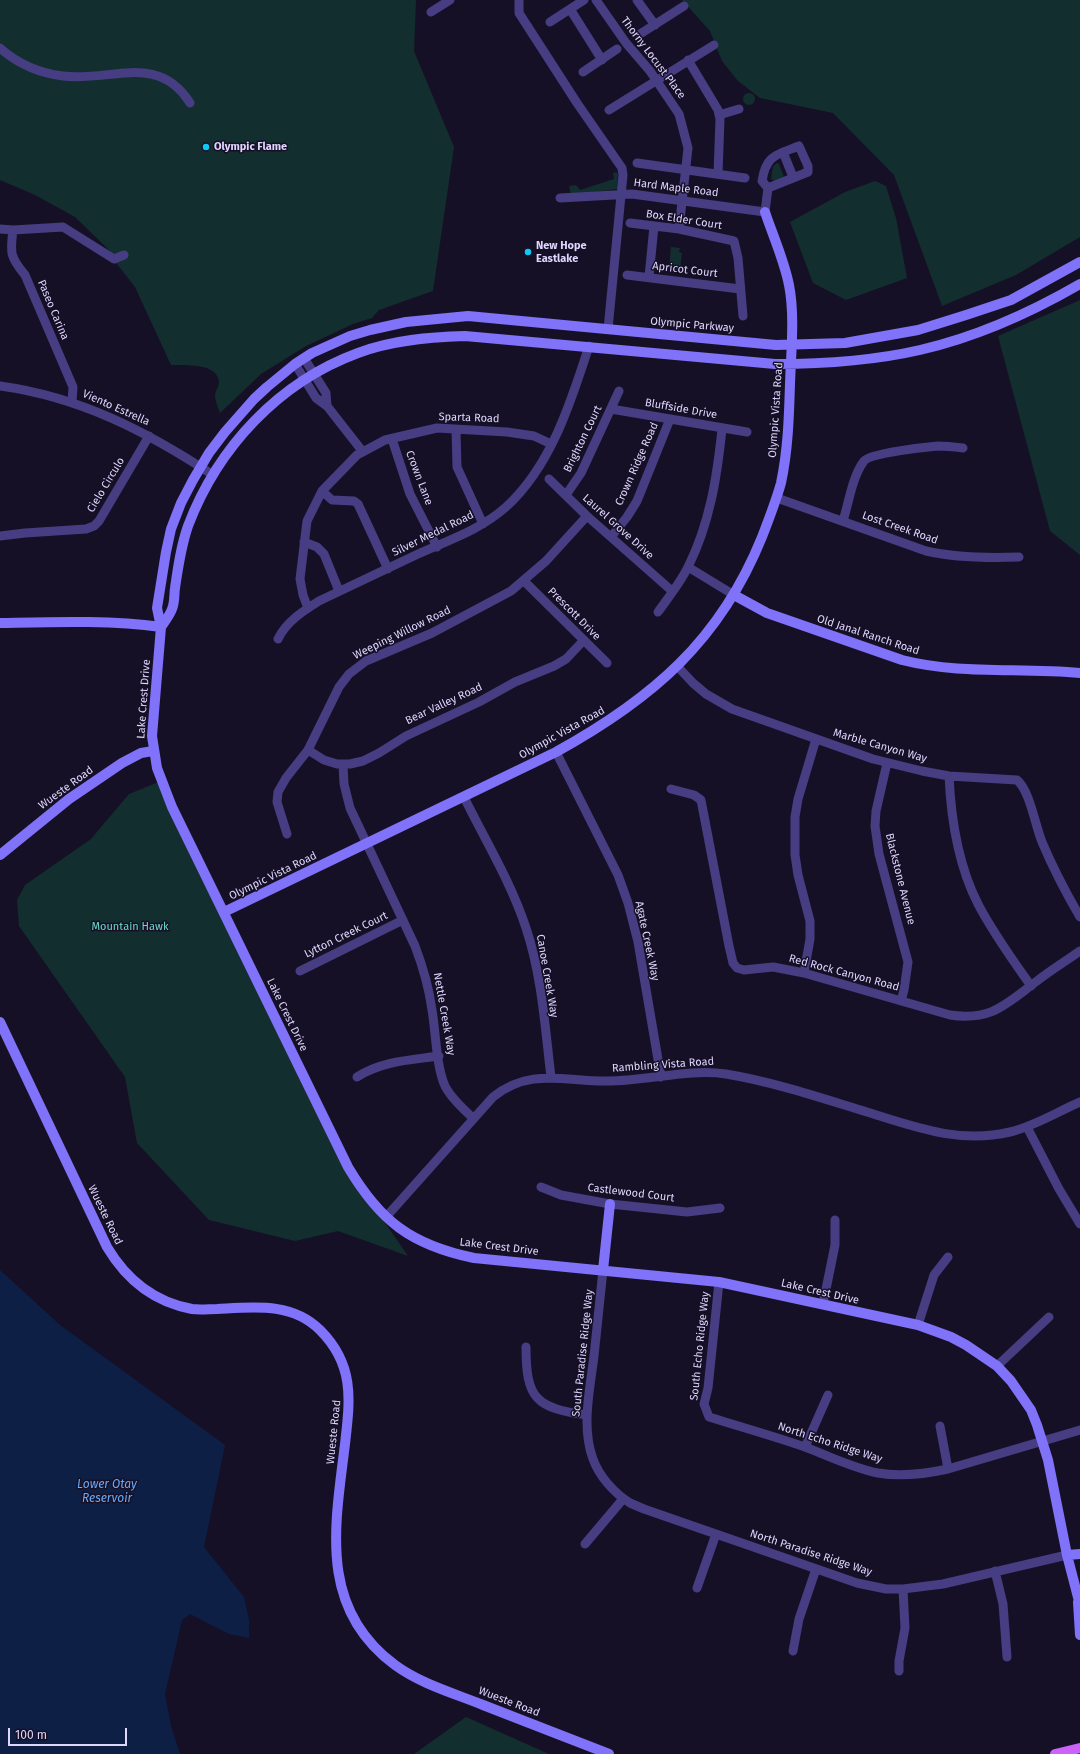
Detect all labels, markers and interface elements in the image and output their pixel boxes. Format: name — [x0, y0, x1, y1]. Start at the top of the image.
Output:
street label: Thorny Locust Place — [618, 14, 688, 102]
place label: Olympic Flame — [214, 140, 287, 154]
marker: Olympic Flame — [201, 142, 211, 152]
street label: Hard Maple Road — [633, 176, 719, 200]
street label: Box Elder Court — [645, 207, 723, 233]
place label: New Hope Eastlake — [536, 239, 587, 265]
marker: New Hope Eastlake — [523, 247, 533, 257]
street label: Apricot Court — [652, 259, 718, 281]
street label: Paseo Carina — [34, 278, 72, 342]
street label: Olympic Parkway — [650, 315, 734, 335]
street label: Olympic Vista Road — [766, 362, 786, 458]
street label: Viento Estrella — [80, 387, 152, 429]
street label: Bluffside Drive — [644, 396, 718, 422]
street label: Brighton Court — [561, 403, 605, 475]
street label: Sparta Road — [438, 410, 500, 426]
street label: Crown Ridge Road — [613, 420, 661, 508]
street label: Crown Lane — [403, 449, 435, 507]
street label: Cielo Circulo — [84, 455, 128, 515]
street label: Laurel Grove Drive — [580, 492, 656, 562]
street label: Silver Medal Road — [390, 509, 476, 559]
street label: Lost Creek Road — [860, 509, 940, 547]
street label: Prescott Drive — [545, 585, 603, 643]
street label: Weeping Willow Road — [351, 604, 453, 662]
street label: Old Janal Ranch Road — [815, 612, 921, 658]
street label: Lake Crest Drive — [135, 659, 153, 739]
street label: Bear Valley Road — [403, 680, 485, 728]
street label: Olympic Vista Road — [517, 704, 607, 762]
street label: Marble Canyon Way — [832, 726, 928, 766]
street label: Wueste Road — [36, 764, 96, 812]
street label: Blackstone Avenue — [882, 832, 918, 926]
street label: Olympic Vista Road — [227, 849, 319, 903]
street label: Agate Creek Way — [632, 900, 662, 982]
street label: Lytton Creek Court — [302, 909, 390, 961]
park label: Mountain Hawk — [91, 920, 169, 934]
street label: Canoe Creek Way — [533, 933, 561, 1019]
street label: Red Rock Canyon Road — [787, 952, 901, 994]
street label: Nettle Creek Way — [430, 972, 458, 1056]
street label: Lake Crest Drive — [264, 976, 310, 1054]
street label: Rambling Vista Road — [611, 1055, 715, 1075]
street label: Castlewood Court — [587, 1181, 675, 1205]
street label: Wueste Road — [85, 1183, 125, 1247]
street label: Lake Crest Drive — [459, 1236, 539, 1258]
street label: Lake Crest Drive — [780, 1277, 860, 1307]
street label: South Paradise Ridge Way — [570, 1289, 596, 1417]
street label: South Echo Ridge Way — [688, 1291, 712, 1401]
street label: Wueste Road — [324, 1399, 344, 1465]
street label: North Echo Ridge Way — [776, 1420, 884, 1466]
water label: Lower Otay Reservoir — [77, 1478, 137, 1506]
street label: North Paradise Ridge Way — [748, 1527, 874, 1579]
street label: Wueste Road — [476, 1684, 542, 1720]
scale bar — [10, 1720, 129, 1746]
text: 100 m — [15, 1728, 47, 1742]

